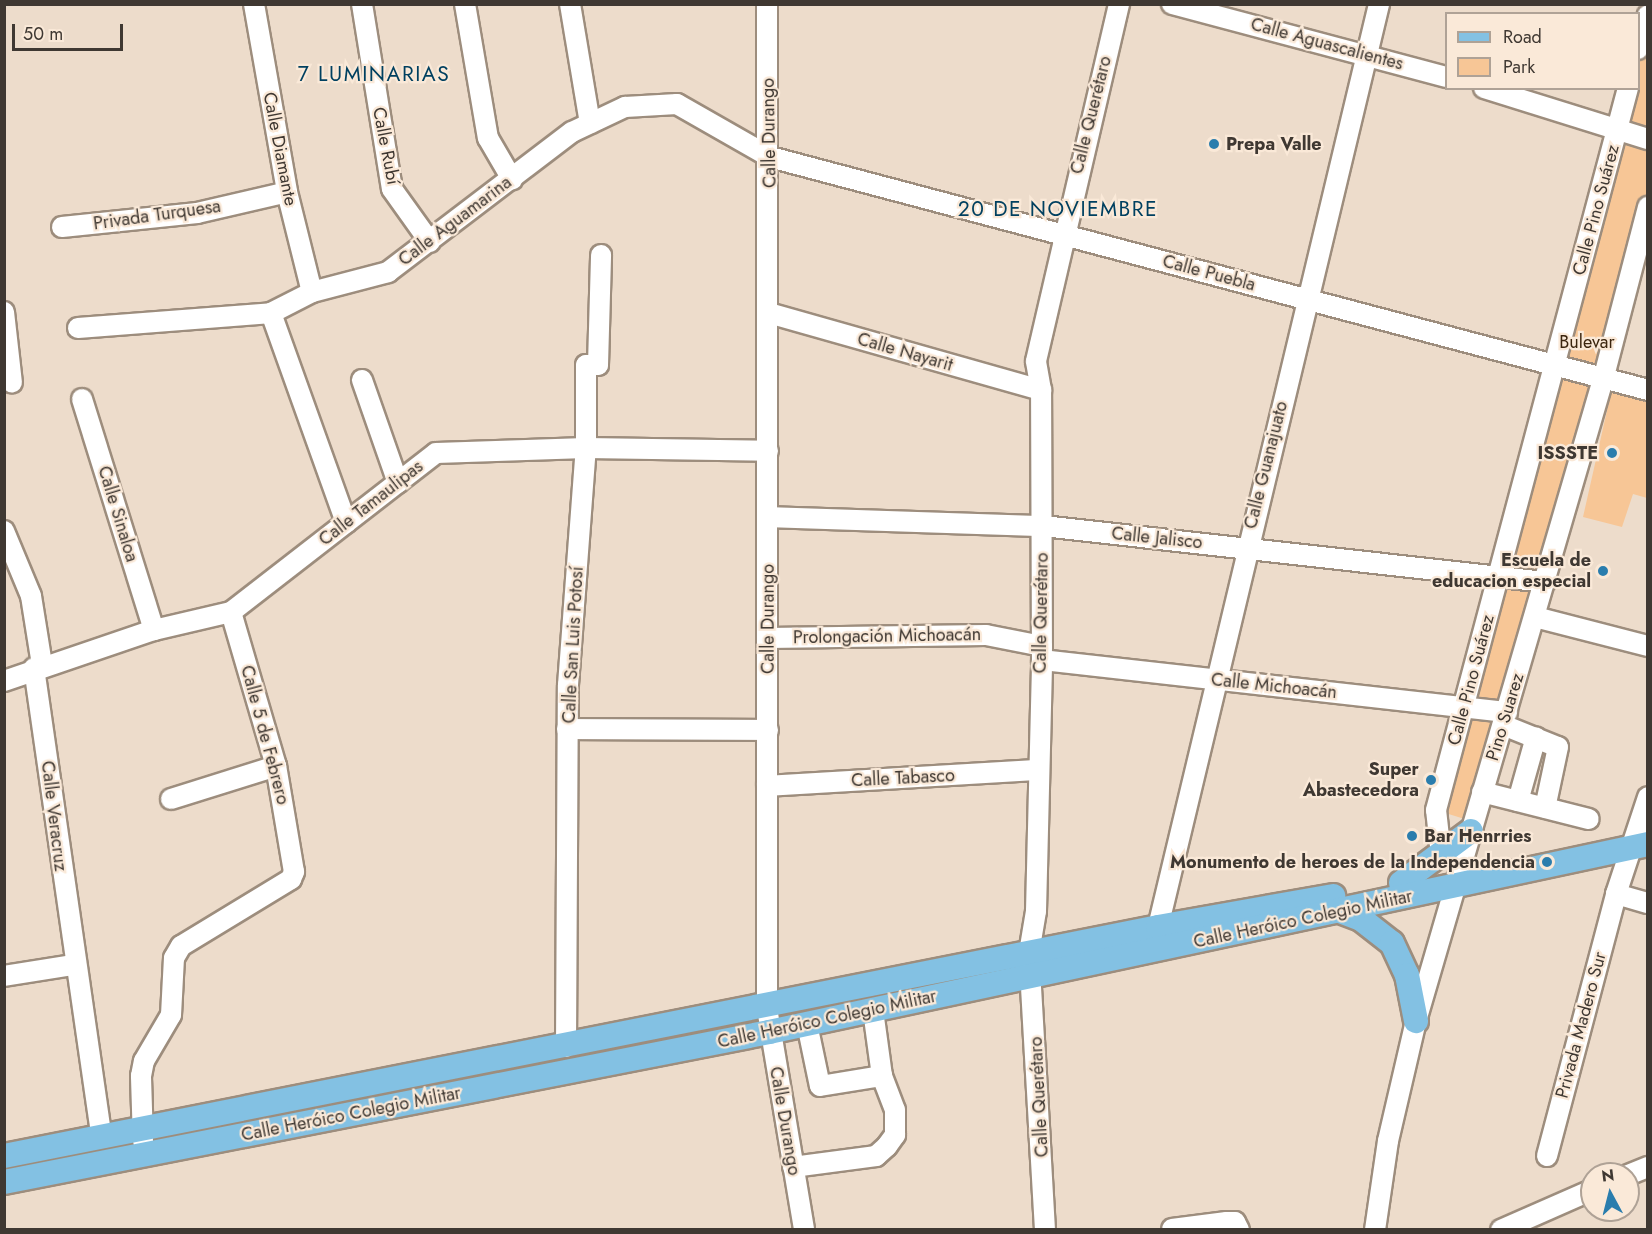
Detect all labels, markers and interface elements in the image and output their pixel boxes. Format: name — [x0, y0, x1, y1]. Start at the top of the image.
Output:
scale bar — [15, 12, 126, 50]
legend — [1445, 12, 1640, 90]
street label: Calle Aguascalientes — [1248, 13, 1406, 75]
text: 50 m — [23, 21, 63, 47]
text: Road — [1503, 24, 1542, 50]
street label: Calle Querétaro — [1066, 54, 1116, 176]
text: Park — [1503, 54, 1535, 80]
district label: 7 LUMINARIAS — [298, 61, 450, 87]
street label: Calle Durango — [757, 78, 781, 188]
street label: Calle Diamante — [258, 90, 302, 208]
street label: Calle Rubí — [368, 105, 404, 187]
place label: Prepa Valle — [1226, 133, 1322, 155]
marker: Prepa Valle — [1207, 137, 1221, 151]
street label: Calle Pino Suárez — [1568, 142, 1624, 278]
street label: Calle Aguamarina — [394, 171, 516, 271]
street label: Privada Turquesa — [92, 195, 222, 235]
district label: 20 DE NOVIEMBRE — [958, 196, 1158, 222]
street label: Calle Puebla — [1160, 250, 1258, 296]
street label: Calle Nayarit — [855, 328, 955, 376]
park label: Bulevar — [1559, 331, 1615, 353]
street label: Calle Guanajuato — [1240, 399, 1292, 531]
place label: ISSSTE — [1538, 442, 1598, 464]
marker: ISSSTE — [1603, 444, 1621, 462]
street label: Calle Tamaulipas — [315, 456, 427, 550]
street label: Calle Sinaloa — [93, 463, 143, 565]
street label: Calle Jalisco — [1110, 522, 1204, 554]
place label: Escuela de educacion especial — [1432, 550, 1591, 592]
street label: Calle Querétaro — [1029, 552, 1053, 674]
street label: Calle Durango — [757, 564, 779, 674]
marker: Escuela de educacion especial — [1596, 564, 1610, 578]
street label: Calle San Luis Potosí — [558, 566, 588, 724]
street label: Calle Pino Suárez — [1443, 612, 1499, 748]
street label: Prolongación Michoacán — [793, 624, 981, 648]
street label: Calle 5 de Febrero — [236, 663, 294, 807]
street label: Calle Michoacán — [1210, 669, 1338, 703]
street label: Pino Suarez — [1481, 671, 1529, 763]
place label: Super Abastecedora — [1303, 759, 1419, 802]
street label: Calle Veracruz — [37, 760, 71, 872]
street label: Calle Tabasco — [851, 764, 955, 792]
marker: Super Abastecedora — [1424, 773, 1438, 787]
place label: Bar Henrries — [1424, 825, 1532, 847]
marker: Bar Henrries — [1405, 829, 1419, 843]
place label: Monumento de heroes de la Independencia — [1170, 851, 1535, 873]
marker: Monumento de heroes de la Independencia — [1540, 855, 1554, 869]
street label: Calle Heróico Colegio Militar — [1192, 885, 1414, 953]
street label: Privada Madero Sur — [1551, 949, 1611, 1101]
street label: Calle Heróico Colegio Militar — [716, 985, 938, 1053]
street label: Calle Querétaro — [1025, 1036, 1053, 1158]
street label: Calle Durango — [765, 1065, 805, 1177]
street label: Calle Heróico Colegio Militar — [239, 1082, 463, 1146]
north arrow — [1580, 1162, 1640, 1222]
text: N — [1600, 1163, 1616, 1188]

